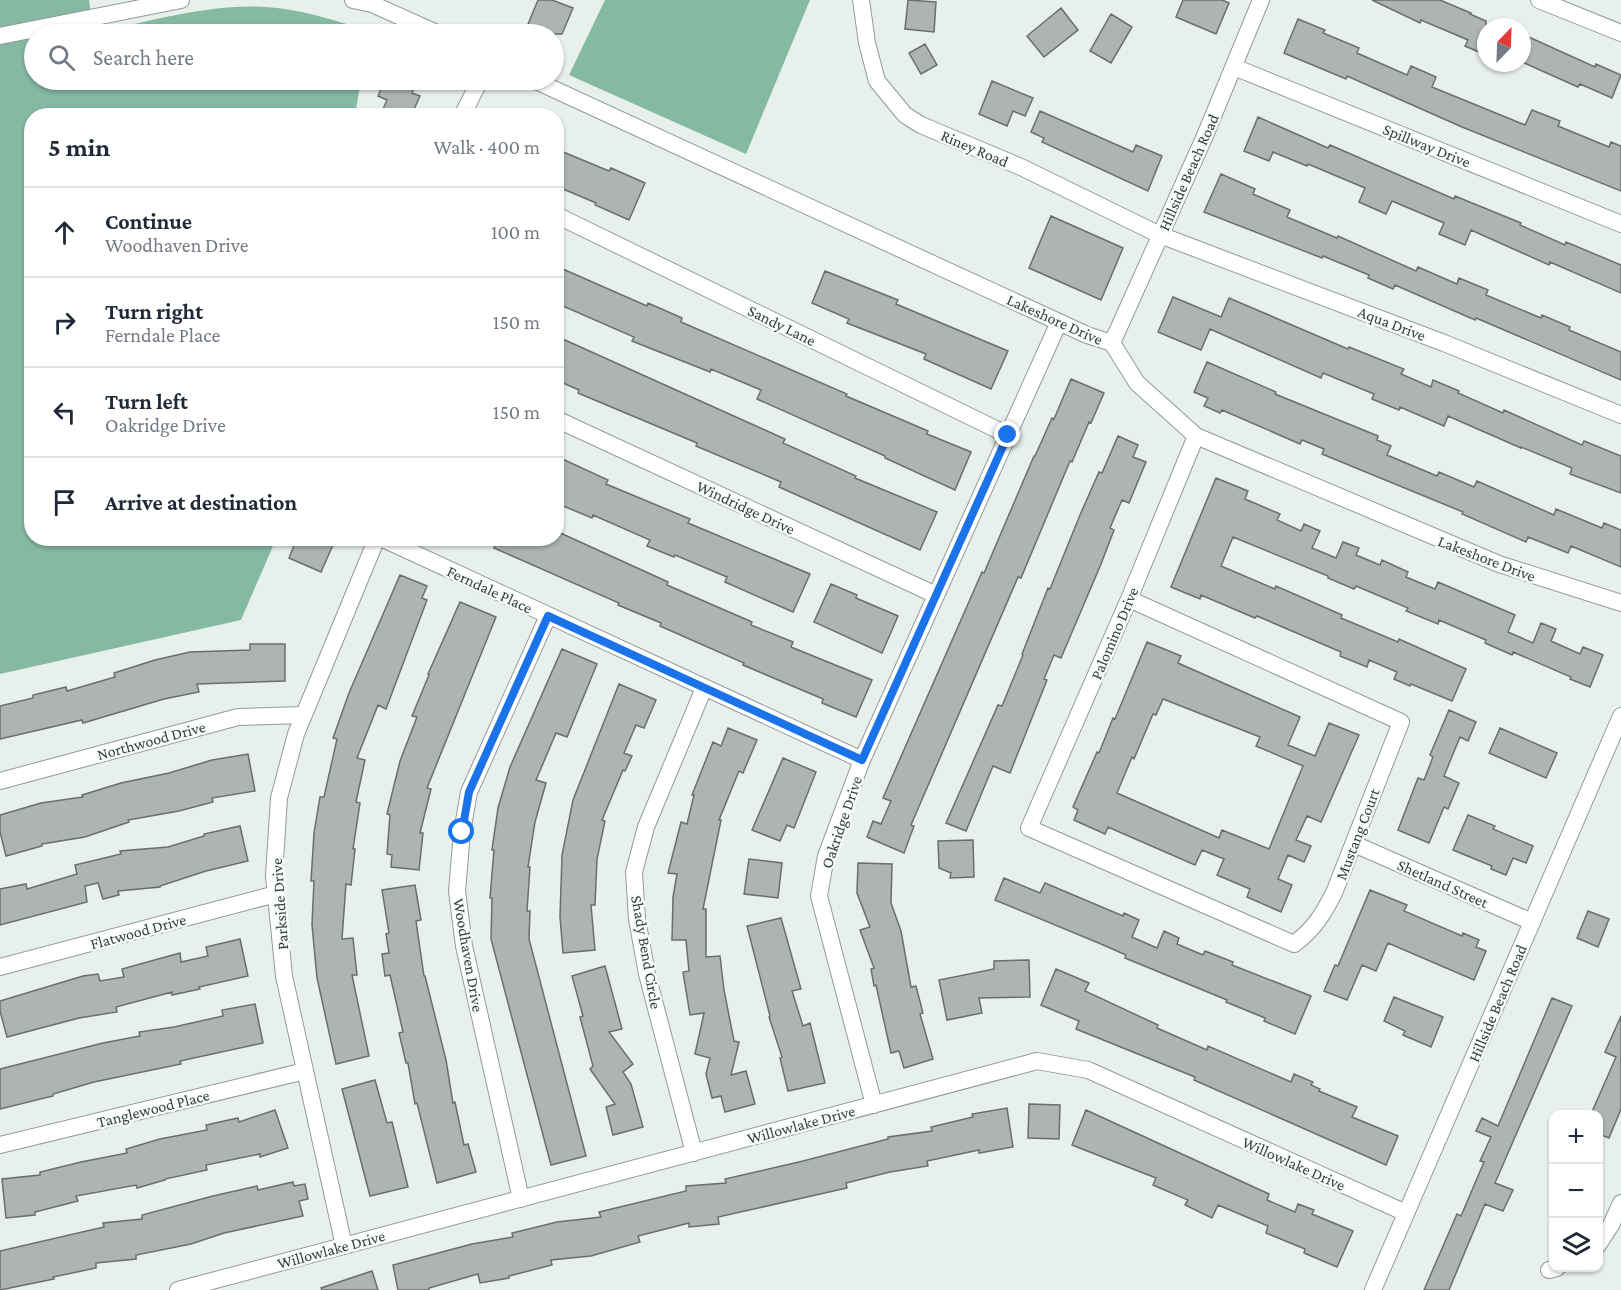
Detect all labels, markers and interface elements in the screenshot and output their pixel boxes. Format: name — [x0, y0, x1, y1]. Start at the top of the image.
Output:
north arrow — [1477, 18, 1531, 72]
search box — [24, 24, 564, 90]
icon: search — [45, 41, 78, 74]
text: Search here — [93, 45, 194, 70]
street label: Hillside Beach Road — [1155, 111, 1222, 233]
street label: Spillway Drive — [1380, 120, 1473, 172]
street label: Riney Road — [938, 127, 1012, 171]
text: 5 min — [48, 133, 110, 162]
text: Walk · 400 m — [434, 136, 540, 158]
text: Continue — [105, 209, 192, 234]
icon: ahead — [48, 216, 81, 249]
text: 100 m — [491, 221, 540, 243]
text: Woodhaven Drive — [105, 234, 249, 256]
street label: Lakeshore Drive — [1004, 291, 1105, 348]
text: Turn right — [105, 299, 203, 324]
street label: Sandy Lane — [745, 302, 818, 350]
street label: Aqua Drive — [1355, 303, 1428, 345]
icon: right — [48, 306, 81, 339]
text: 150 m — [493, 311, 540, 333]
text: Ferndale Place — [105, 324, 220, 346]
text: Turn left — [105, 389, 188, 414]
icon: left — [48, 396, 81, 429]
text: 150 m — [493, 401, 540, 423]
text: Oakridge Drive — [105, 414, 226, 436]
route end — [994, 421, 1020, 447]
street label: Windridge Drive — [694, 477, 798, 539]
icon: arrive — [48, 486, 81, 519]
text: Arrive at destination — [105, 490, 297, 515]
street label: Lakeshore Drive — [1436, 532, 1538, 585]
street label: Ferndale Place — [444, 562, 535, 617]
street label: Palomino Drive — [1087, 584, 1142, 682]
street label: Northwood Drive — [95, 718, 207, 763]
street label: Oakridge Drive — [818, 774, 866, 871]
street label: Mustang Court — [1332, 785, 1384, 883]
route start — [448, 818, 474, 844]
street label: Shetland Street — [1395, 856, 1491, 911]
street label: Parkside Drive — [268, 857, 291, 950]
street label: Shady Bend Circle — [627, 894, 665, 1010]
street label: Woodhaven Drive — [450, 897, 487, 1013]
street label: Flatwood Drive — [88, 911, 188, 952]
street label: Hillside Beach Road — [1465, 941, 1530, 1064]
street label: Tanglewood Place — [95, 1086, 211, 1132]
street label: Willowlake Drive — [745, 1102, 857, 1147]
map controls — [1549, 1110, 1603, 1272]
button: + — [1549, 1110, 1603, 1164]
street label: Willowlake Drive — [1240, 1133, 1348, 1194]
button: − — [1549, 1164, 1603, 1218]
button: layers — [1549, 1218, 1603, 1272]
street label: Willowlake Drive — [275, 1227, 387, 1272]

